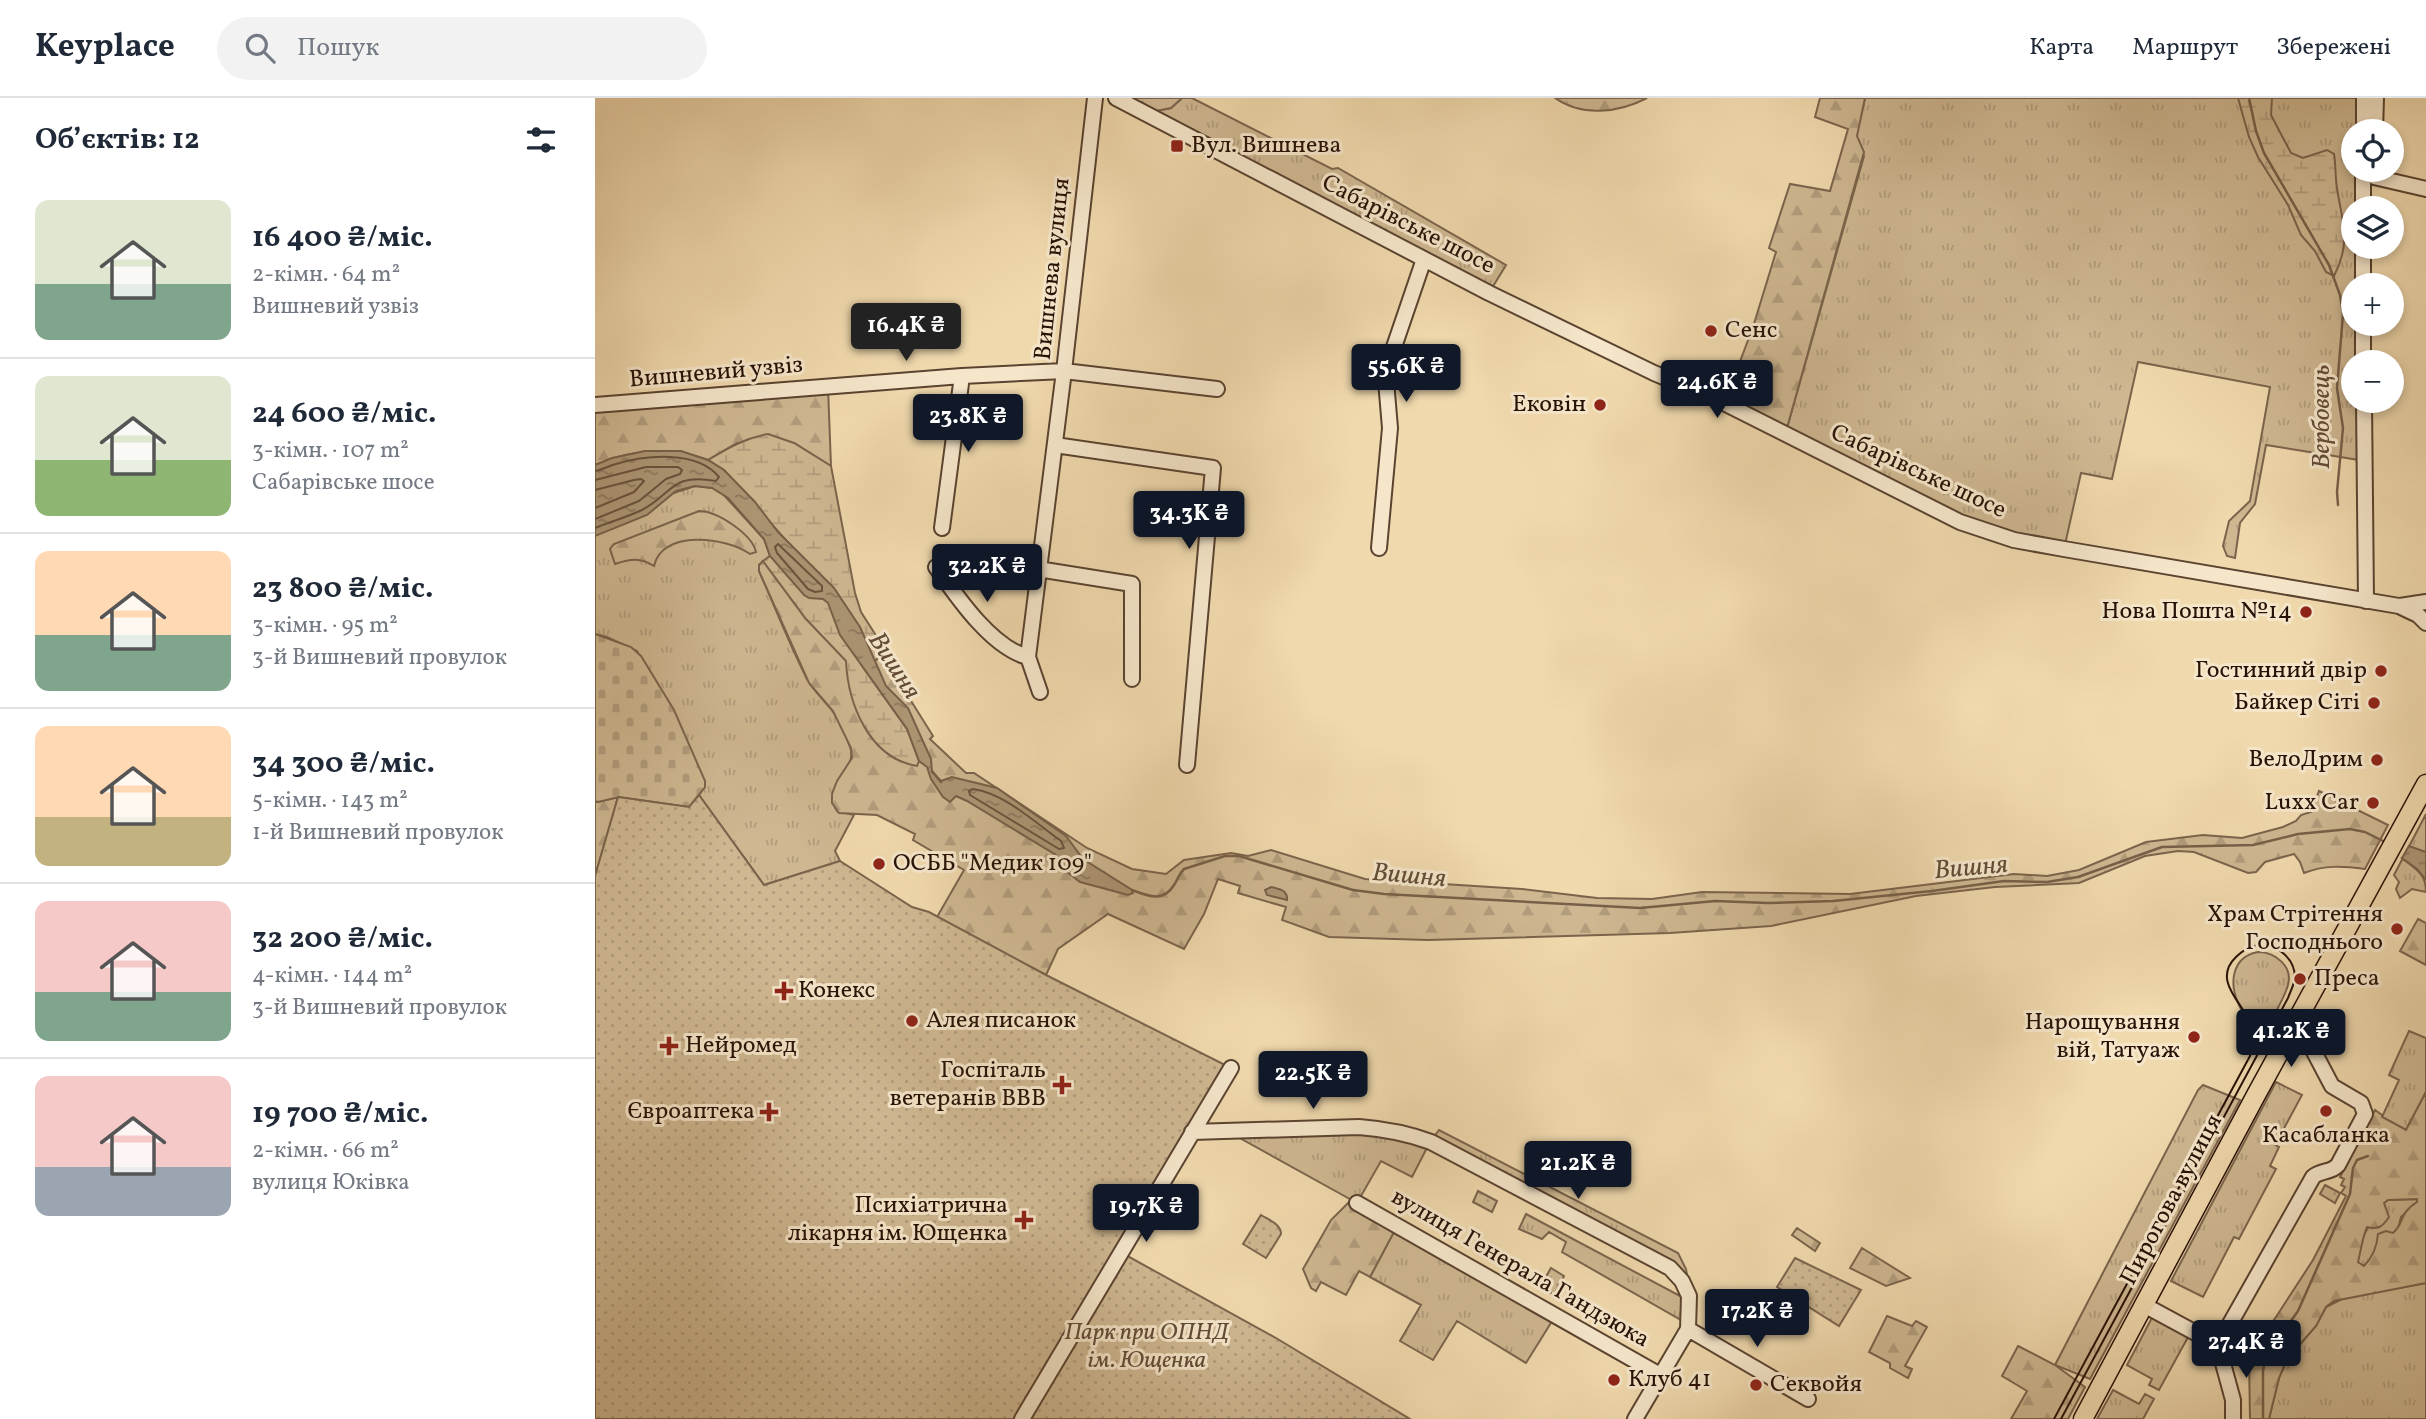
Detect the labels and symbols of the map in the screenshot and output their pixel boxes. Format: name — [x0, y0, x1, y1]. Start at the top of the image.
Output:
place label: Вул. Вишнева — [1191, 129, 1341, 163]
marker: Вул. Вишнева — [1169, 138, 1185, 154]
street label: Сабарівське шосе — [1315, 167, 1501, 283]
street label: Вишнева вулиця — [1027, 176, 1079, 362]
pin: 16.4K ₴ — [841, 303, 971, 363]
place label: Сенс — [1725, 314, 1777, 348]
marker: Сенс — [1703, 323, 1719, 339]
pin: 55.6K ₴ — [1341, 344, 1471, 404]
street label: Вишневий узвіз — [628, 348, 804, 398]
pin: 24.6K ₴ — [1652, 360, 1782, 420]
water label: Вербовець — [2304, 364, 2340, 469]
place label: Ековін — [1512, 388, 1586, 422]
pin: 23.8K ₴ — [903, 394, 1033, 454]
marker: Ековін — [1592, 397, 1608, 413]
street label: Сабарівське шосе — [1824, 416, 2012, 528]
pin: 34.3K ₴ — [1124, 491, 1254, 551]
pin: 32.2K ₴ — [922, 545, 1052, 604]
place label: Нова Пошта №14 — [2101, 595, 2292, 629]
marker: Нова Пошта №14 — [2298, 604, 2314, 620]
water label: Вишня — [859, 625, 929, 707]
place label: Гостинний двір — [2195, 654, 2367, 688]
marker: Гостинний двір — [2373, 663, 2389, 679]
place label: Байкер Сіті — [2234, 686, 2360, 720]
marker: Байкер Сіті — [2366, 695, 2382, 711]
place label: ВелоДрим — [2249, 743, 2363, 777]
marker: ВелоДрим — [2369, 752, 2385, 768]
place label: Luxx Car — [2265, 786, 2359, 820]
marker: Luxx Car — [2365, 795, 2381, 811]
place label: ОСББ "Медик 109" — [893, 847, 1092, 881]
water label: Вишня — [1933, 847, 2010, 889]
water label: Вишня — [1371, 855, 1448, 897]
marker: ОСББ "Медик 109" — [871, 856, 887, 872]
place label: Храм Стрітення Господнього — [2207, 898, 2383, 960]
marker: Храм Стрітення Господнього — [2389, 921, 2405, 937]
place label: Преса — [2314, 962, 2380, 996]
marker: Преса — [2292, 971, 2308, 987]
place label: Конекс — [798, 974, 875, 1008]
marker: Конекс — [776, 983, 792, 999]
place label: Алея писанок — [926, 1004, 1076, 1038]
place label: Нарощування вій, Татуаж — [2025, 1006, 2180, 1068]
pin: 41.2K ₴ — [2226, 1010, 2356, 1069]
marker: Алея писанок — [904, 1013, 920, 1029]
place label: Нейромед — [685, 1029, 797, 1063]
marker: Нарощування вій, Татуаж — [2186, 1029, 2202, 1045]
marker: Нейромед — [659, 1036, 679, 1056]
pin: 22.5K ₴ — [1248, 1052, 1378, 1111]
place label: Госпіталь ветеранів ВВВ — [890, 1054, 1046, 1116]
marker: Госпіталь ветеранів ВВВ — [1052, 1075, 1072, 1095]
place label: Євроаптека — [627, 1095, 755, 1129]
marker: Касабланка — [2318, 1103, 2334, 1119]
marker: Євроаптека — [761, 1104, 777, 1120]
street label: Пирогова вулиця — [2113, 1108, 2231, 1292]
place label: Касабланка — [2262, 1119, 2390, 1153]
pin: 21.2K ₴ — [1513, 1142, 1643, 1201]
street label: вулиця Генерала Гандзюка — [1384, 1181, 1656, 1357]
pin: 19.7K ₴ — [1081, 1184, 1211, 1244]
place label: Психіатрична лікарня ім. Ющенка — [788, 1189, 1008, 1251]
marker: Психіатрична лікарня ім. Ющенка — [1014, 1210, 1034, 1230]
pin: 17.2K ₴ — [1692, 1290, 1822, 1349]
park label: Парк при ОПНД ім. Ющенка — [1064, 1316, 1230, 1378]
pin: 27.4K ₴ — [2181, 1320, 2311, 1380]
place label: Клуб 41 — [1628, 1363, 1711, 1397]
place label: Секвойя — [1770, 1368, 1862, 1402]
marker: Клуб 41 — [1606, 1372, 1622, 1388]
marker: Секвойя — [1748, 1377, 1764, 1393]

